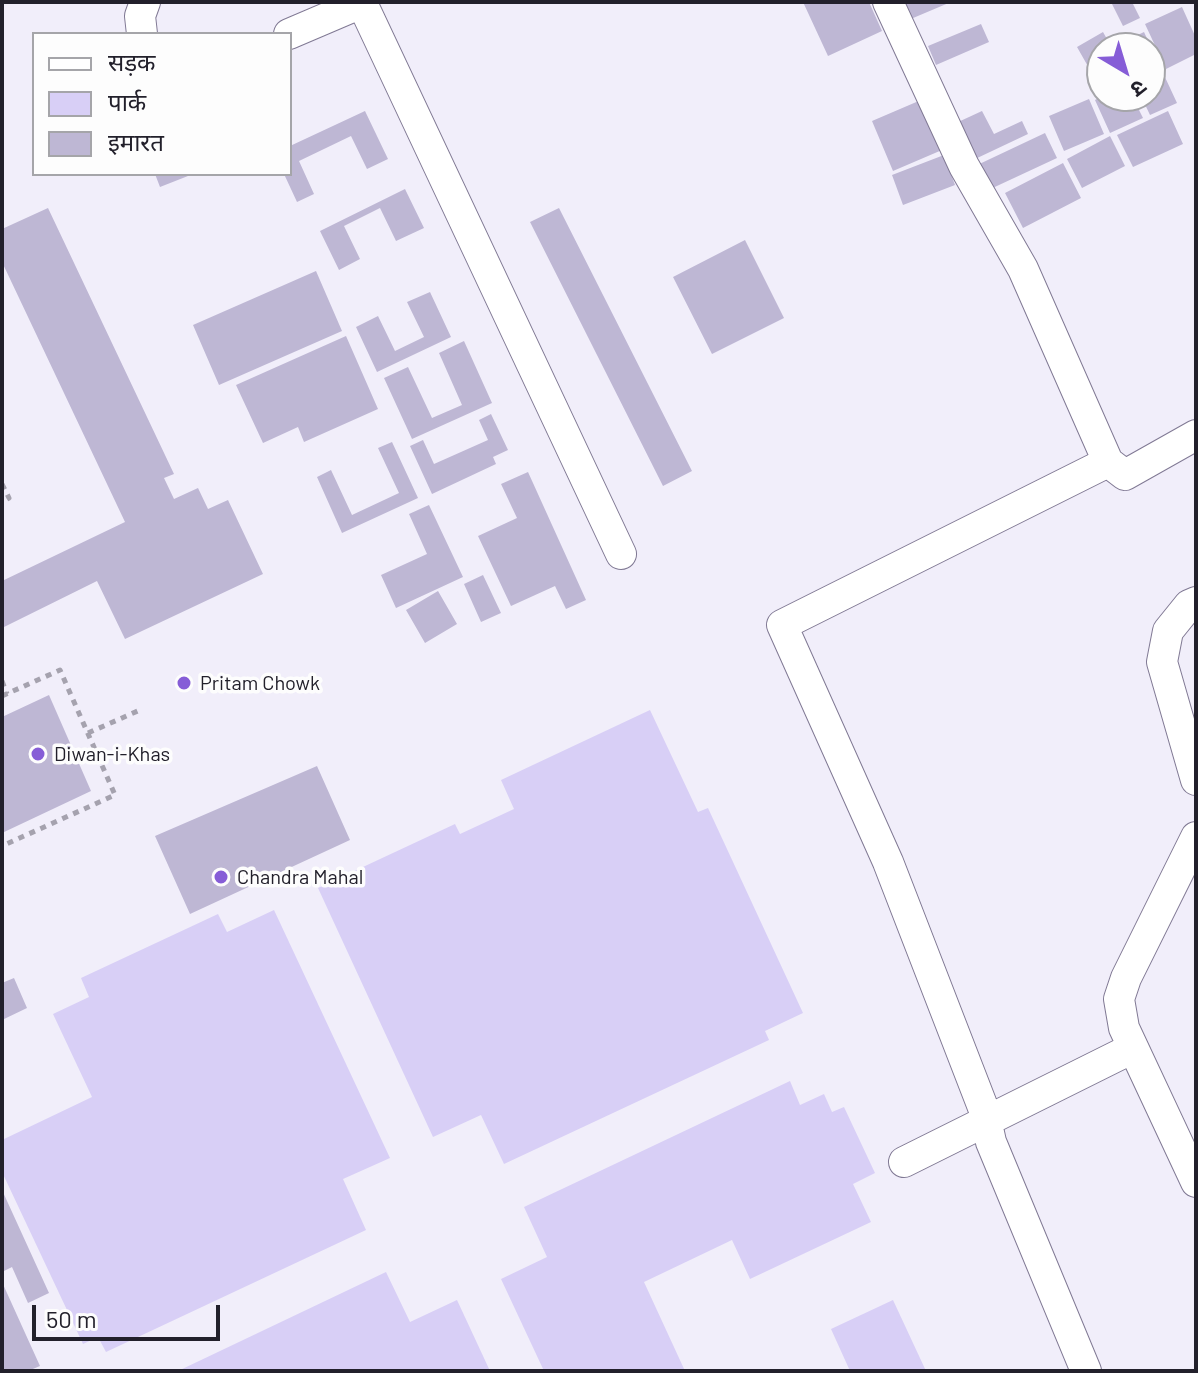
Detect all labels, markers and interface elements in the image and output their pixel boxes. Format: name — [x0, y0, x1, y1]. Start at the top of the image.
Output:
legend — [32, 32, 292, 176]
north arrow — [1086, 32, 1166, 112]
text: सड़क — [108, 47, 156, 76]
text: उ — [1126, 75, 1153, 104]
text: पार्क — [108, 87, 146, 116]
text: इमारत — [108, 127, 164, 156]
place label: Pritam Chowk — [200, 671, 320, 695]
marker: Pritam Chowk — [175, 674, 193, 692]
place label: Diwan-i-Khas — [54, 742, 170, 766]
marker: Diwan-i-Khas — [29, 745, 47, 763]
place label: Chandra Mahal — [237, 865, 363, 889]
marker: Chandra Mahal — [212, 868, 230, 886]
scale bar — [36, 1289, 224, 1339]
text: 50 m — [46, 1304, 97, 1333]

